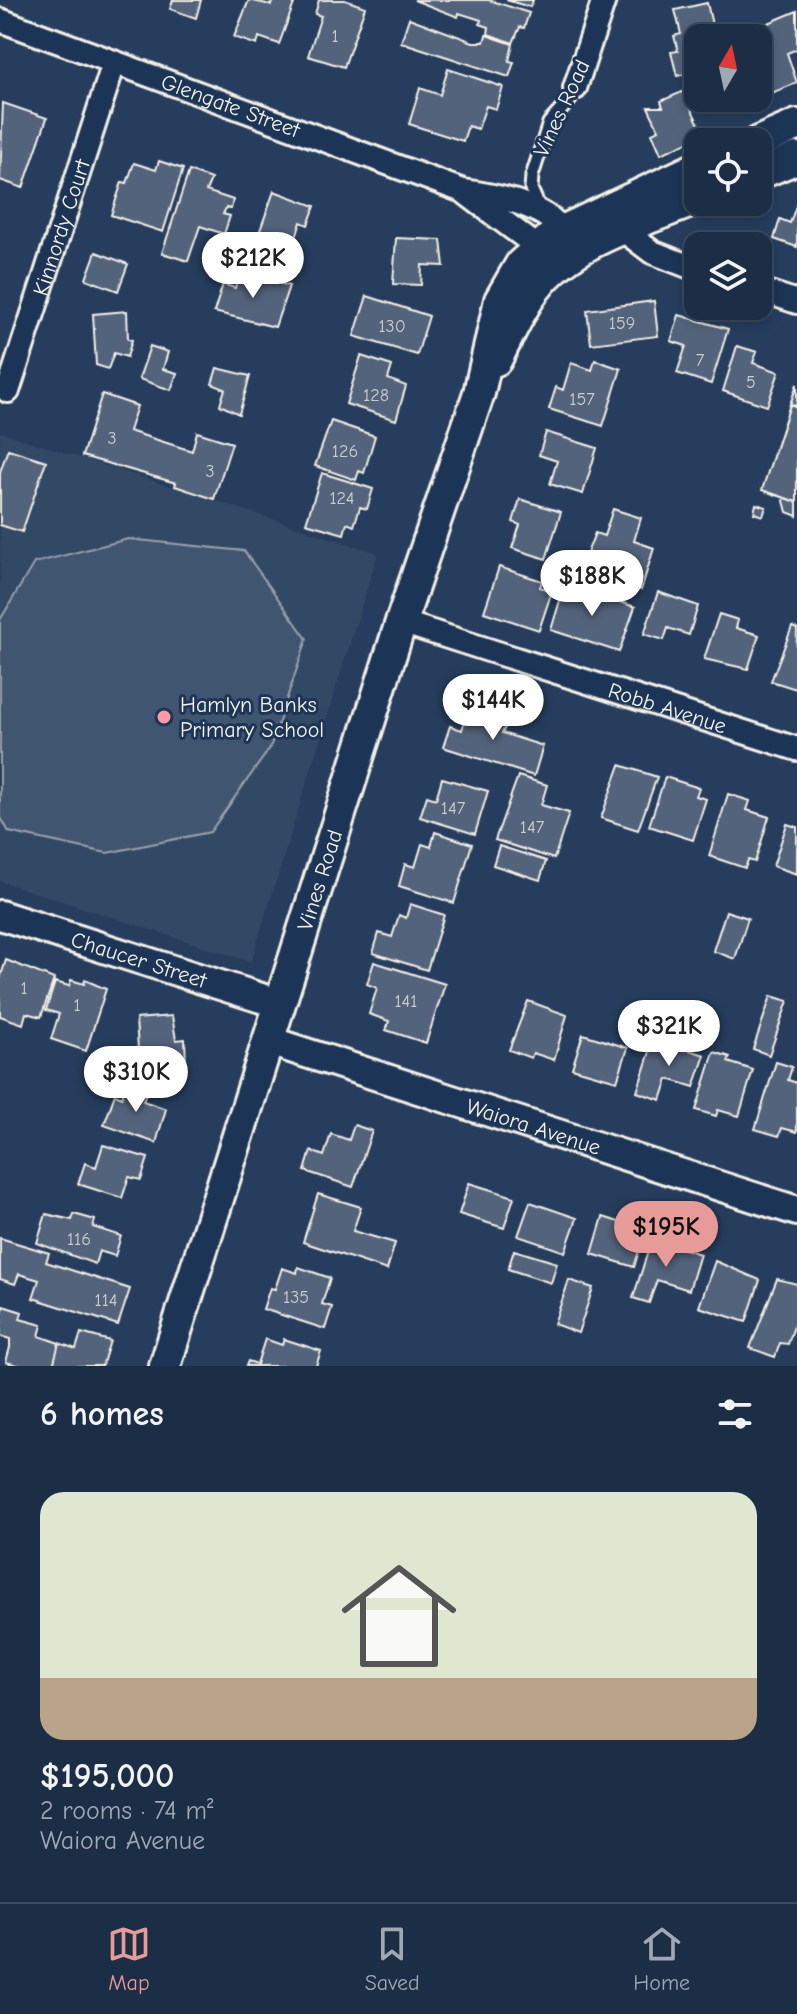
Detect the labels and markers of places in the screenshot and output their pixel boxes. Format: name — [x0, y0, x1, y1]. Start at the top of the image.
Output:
pin: $212K — [197, 232, 309, 300]
pin: $188K — [536, 550, 648, 618]
pin: $144K — [437, 674, 549, 742]
place label: Hamlyn Banks Primary School — [180, 692, 324, 743]
marker: Hamlyn Banks Primary School — [155, 708, 173, 726]
pin: $321K — [613, 1000, 725, 1068]
pin: $310K — [80, 1046, 192, 1114]
pin: $195K — [610, 1201, 722, 1269]

